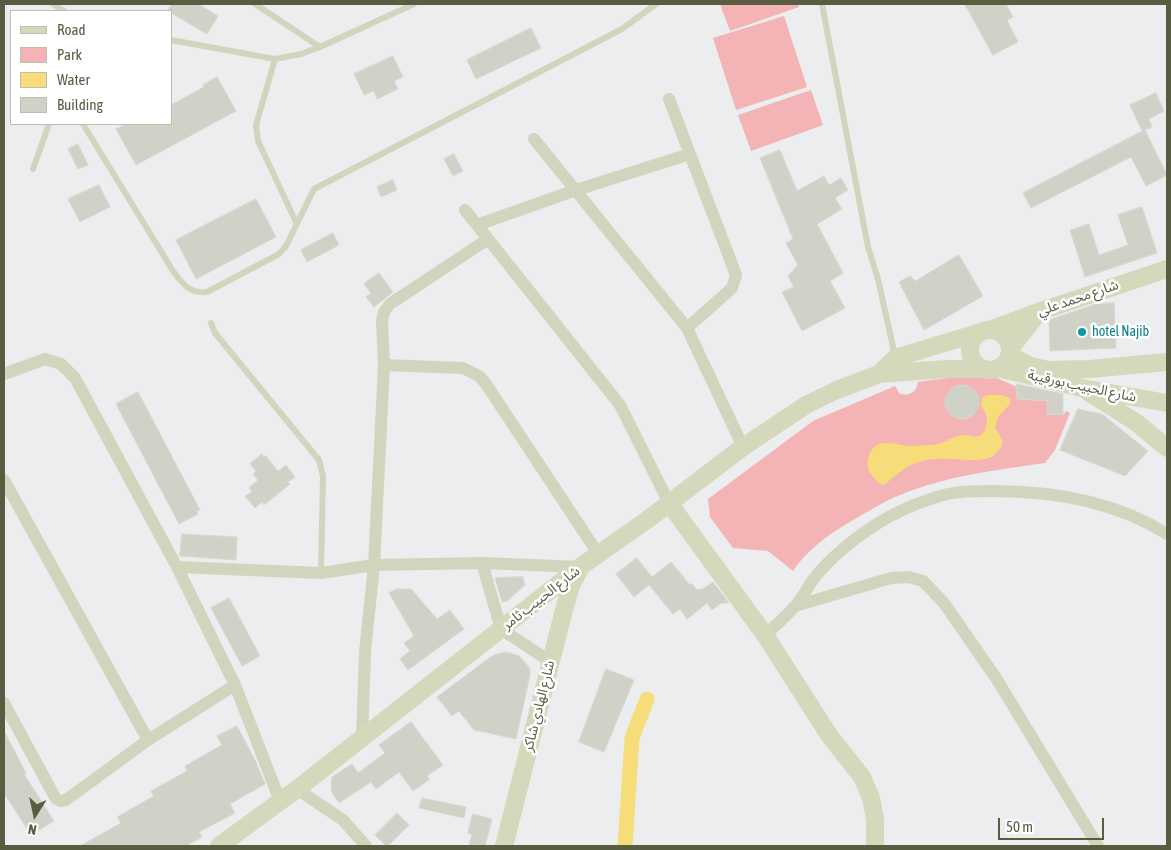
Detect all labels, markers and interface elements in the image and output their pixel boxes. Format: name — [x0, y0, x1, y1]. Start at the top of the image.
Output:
legend — [10, 10, 172, 125]
text: Road — [57, 21, 86, 38]
text: Park — [57, 46, 82, 63]
text: Water — [57, 71, 90, 88]
text: Building — [57, 96, 103, 113]
street label: شارع محمد علي — [1035, 276, 1121, 320]
place label: hotel Najib — [1092, 324, 1149, 340]
marker: hotel Najib — [1076, 326, 1088, 338]
street label: شارع الحبيب بورقيبة — [1026, 366, 1138, 406]
street label: شارع الحبيب ثامر — [499, 563, 583, 633]
street label: شارع الهادي شاكر — [520, 659, 558, 753]
north arrow — [10, 790, 60, 840]
scale bar — [1001, 808, 1107, 840]
text: 50 m — [1006, 818, 1033, 835]
text: N — [27, 821, 38, 838]

